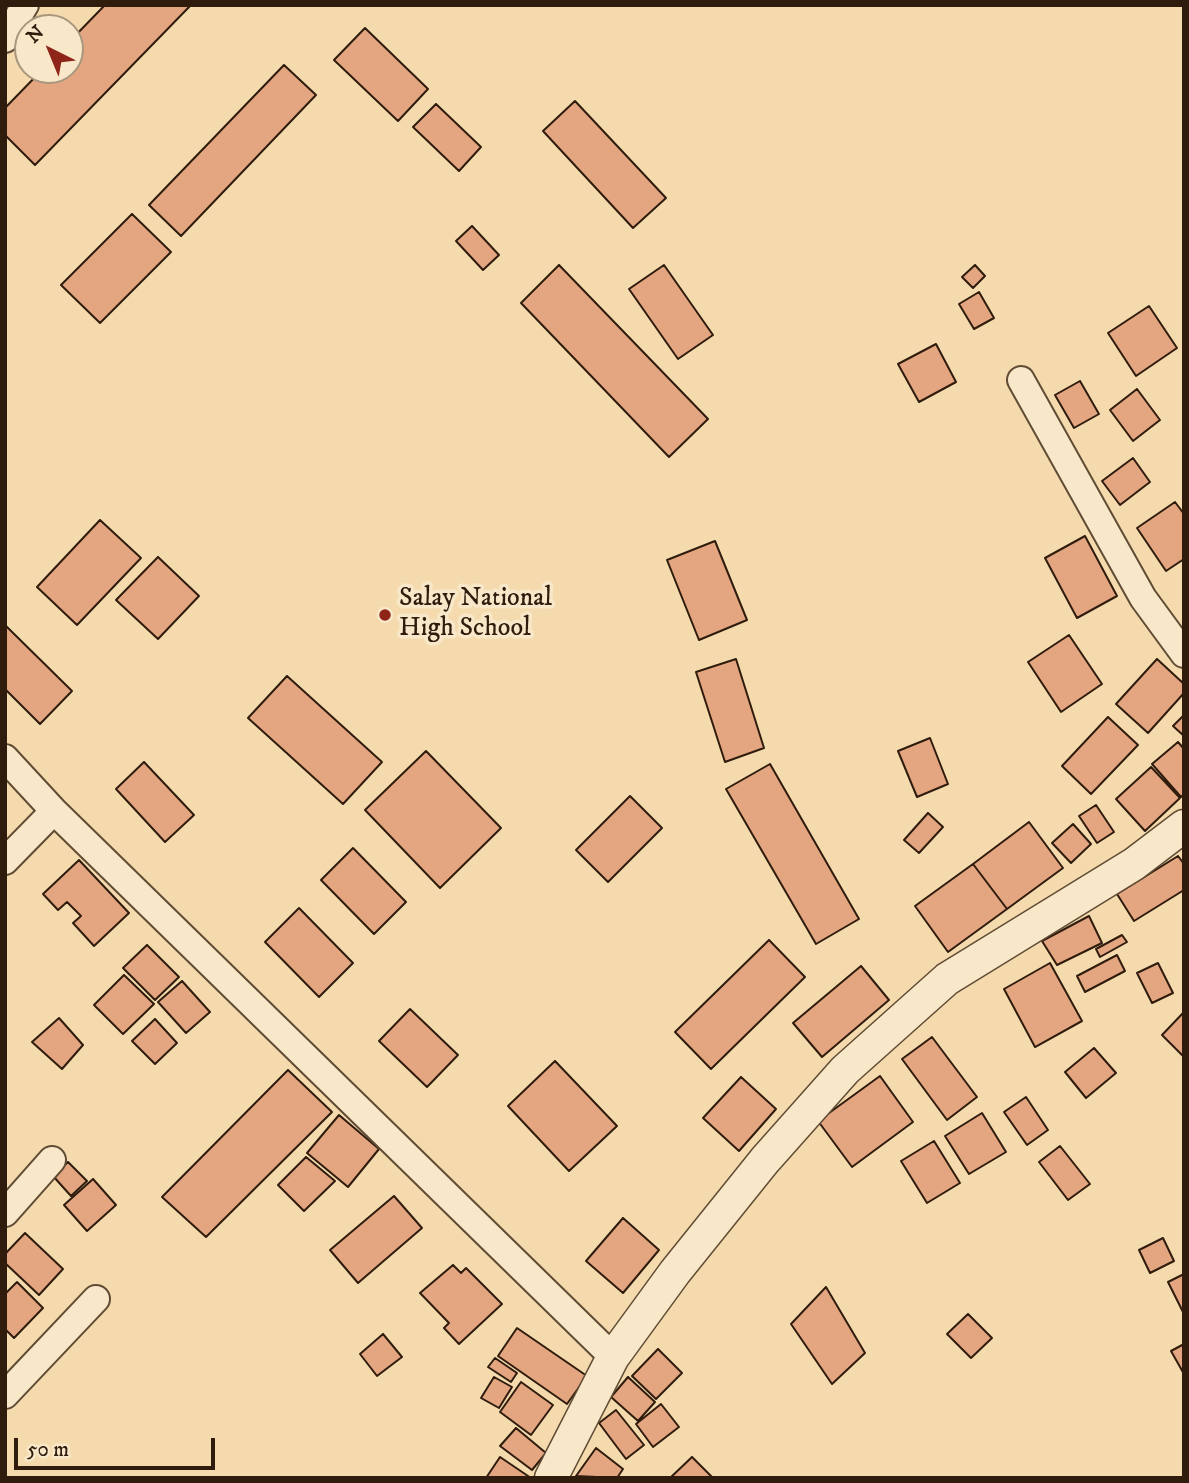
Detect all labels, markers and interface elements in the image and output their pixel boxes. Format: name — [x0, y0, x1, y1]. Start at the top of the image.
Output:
north arrow — [14, 14, 84, 84]
text: N — [22, 21, 49, 48]
place label: Salay National High School — [399, 584, 552, 646]
marker: Salay National High School — [377, 607, 393, 623]
scale bar — [18, 1424, 219, 1468]
text: 50 m — [27, 1437, 69, 1463]

